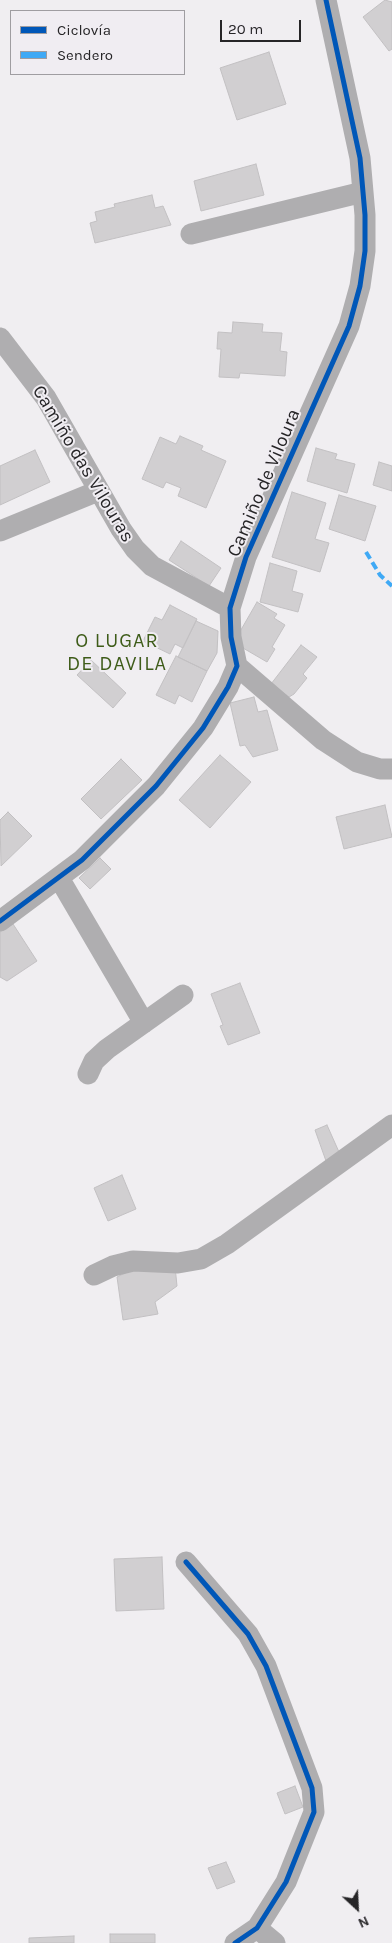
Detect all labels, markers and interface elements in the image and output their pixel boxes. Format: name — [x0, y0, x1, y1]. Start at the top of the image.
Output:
legend — [10, 10, 185, 75]
scale bar — [222, 10, 303, 42]
text: 20 m — [228, 20, 263, 38]
text: Ciclovía — [57, 21, 111, 39]
text: Sendero — [57, 46, 113, 64]
street label: Camiño das Vilouras — [27, 381, 139, 547]
street label: Camiño de Viloura — [223, 406, 305, 560]
district label: O LUGAR DE DAVILA — [66, 629, 168, 676]
north arrow — [332, 1883, 382, 1933]
text: N — [355, 1912, 372, 1932]

